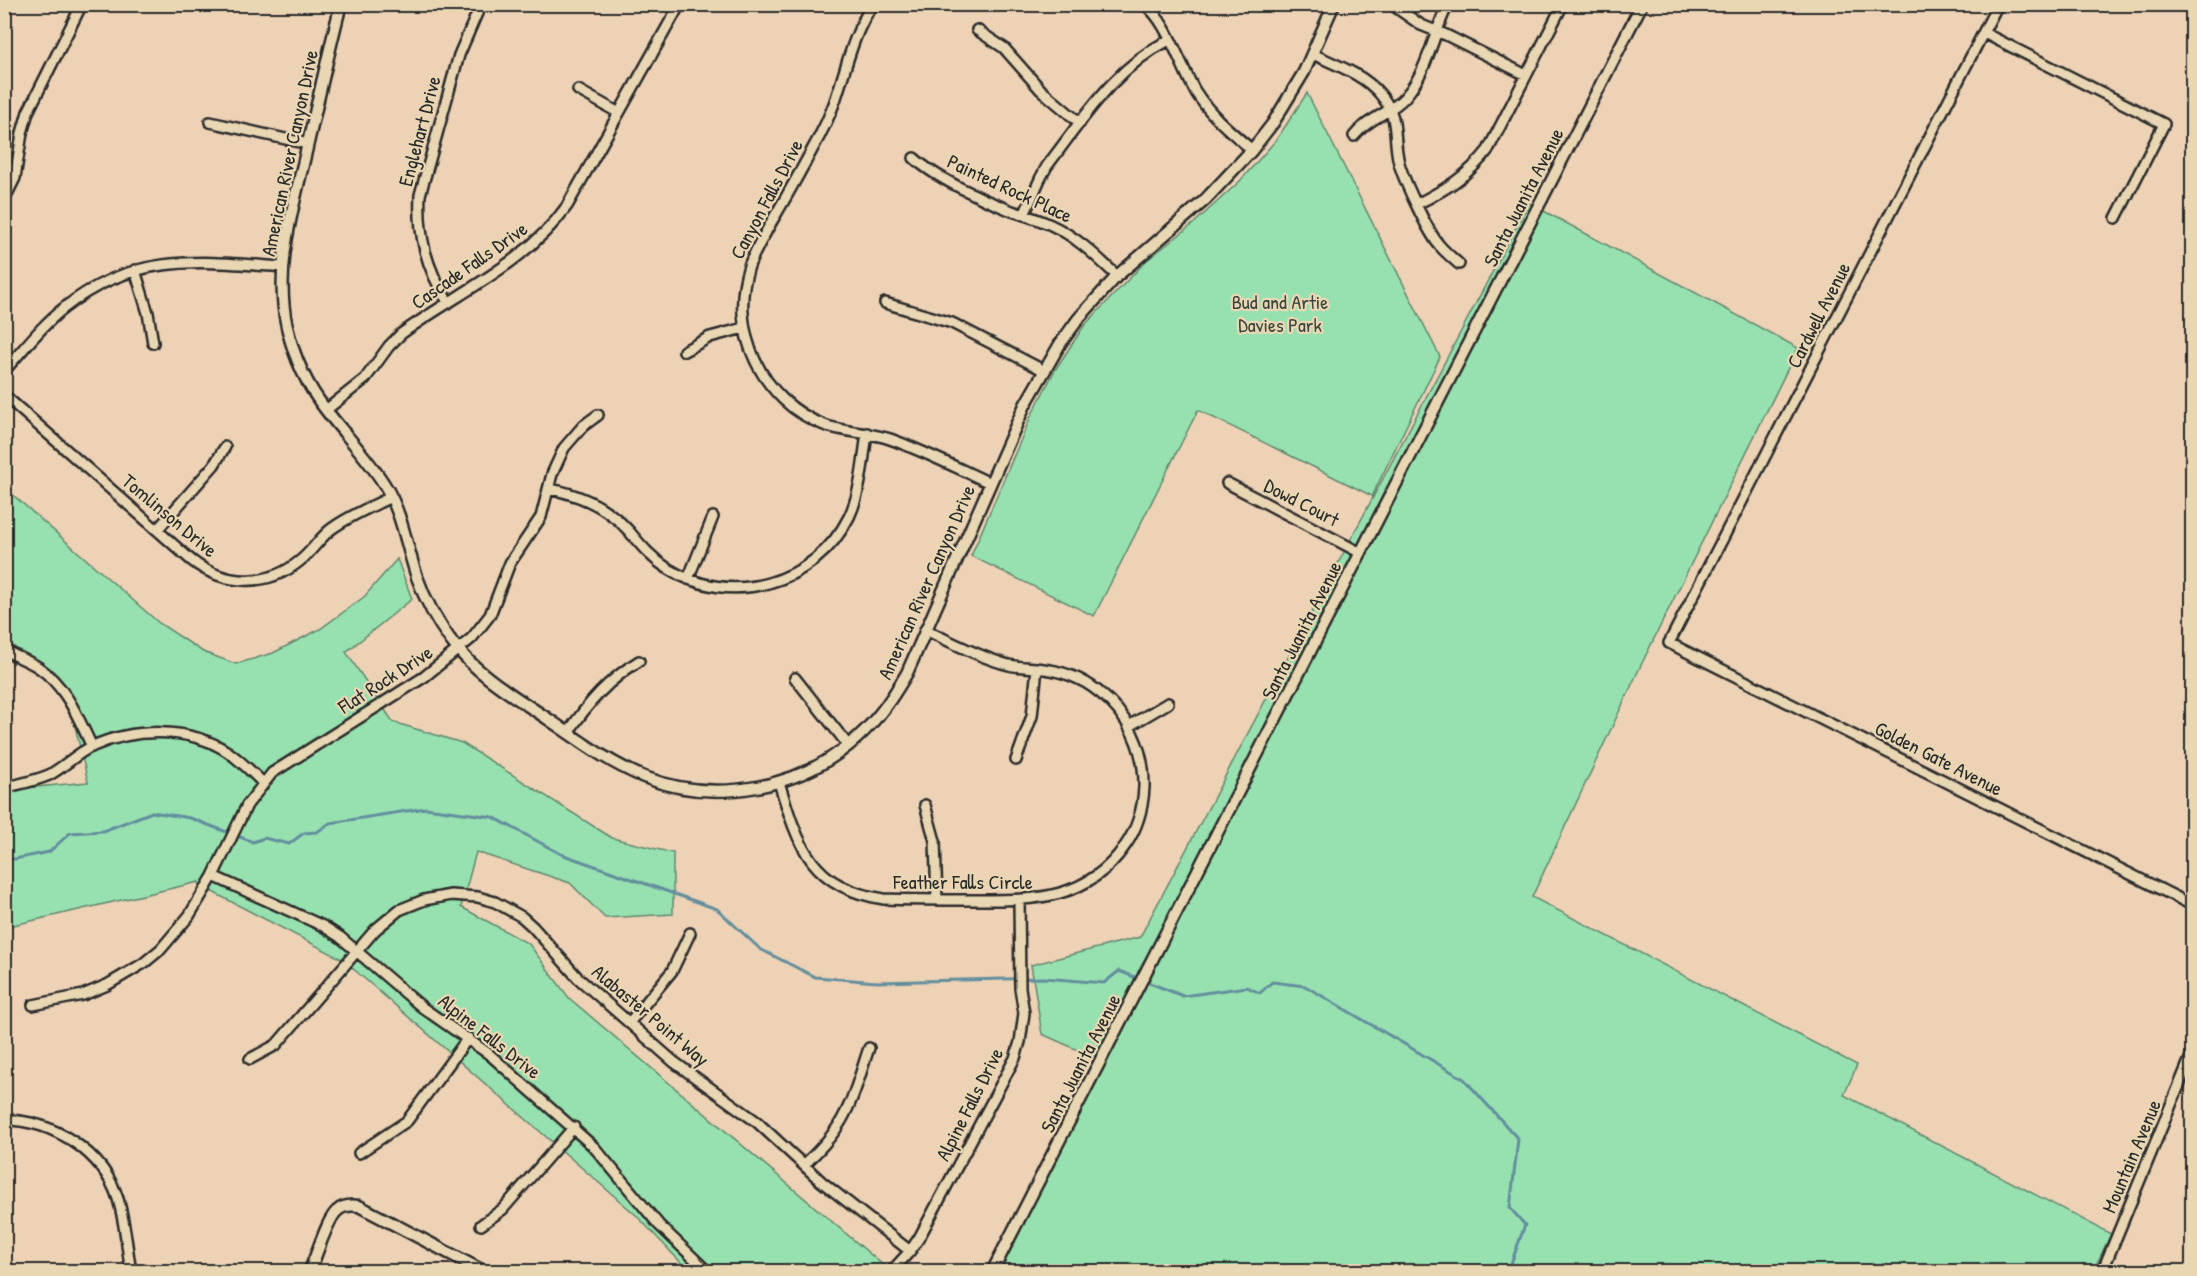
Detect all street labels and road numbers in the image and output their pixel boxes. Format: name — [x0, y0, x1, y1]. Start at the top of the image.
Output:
street label: American River Canyon Drive — [254, 47, 324, 259]
street label: Englehart Drive — [391, 73, 447, 189]
street label: Santa Juanita Avenue — [1476, 123, 1570, 271]
street label: Canyon Falls Drive — [723, 134, 809, 264]
street label: Painted Rock Place — [943, 147, 1077, 229]
street label: Cascade Falls Drive — [405, 215, 533, 315]
street label: Cardwell Avenue — [1780, 257, 1856, 373]
street label: Tomlinson Drive — [117, 467, 223, 563]
street label: Dowd Court — [1260, 472, 1345, 533]
street label: American River Canyon Drive — [871, 480, 981, 684]
street label: Santa Juanita Avenue — [1254, 556, 1348, 704]
street label: Flat Rock Drive — [332, 638, 437, 720]
street label: Golden Gate Avenue — [1871, 714, 2008, 802]
street label: Feather Falls Circle — [892, 868, 1033, 895]
street label: Alabaster Point Way — [587, 958, 715, 1072]
street label: Alpine Falls Drive — [433, 987, 547, 1085]
street label: Santa Juanita Avenue — [1033, 989, 1127, 1137]
street label: Alpine Falls Drive — [929, 1043, 1009, 1165]
street label: Mountain Avenue — [2095, 1095, 2167, 1217]

